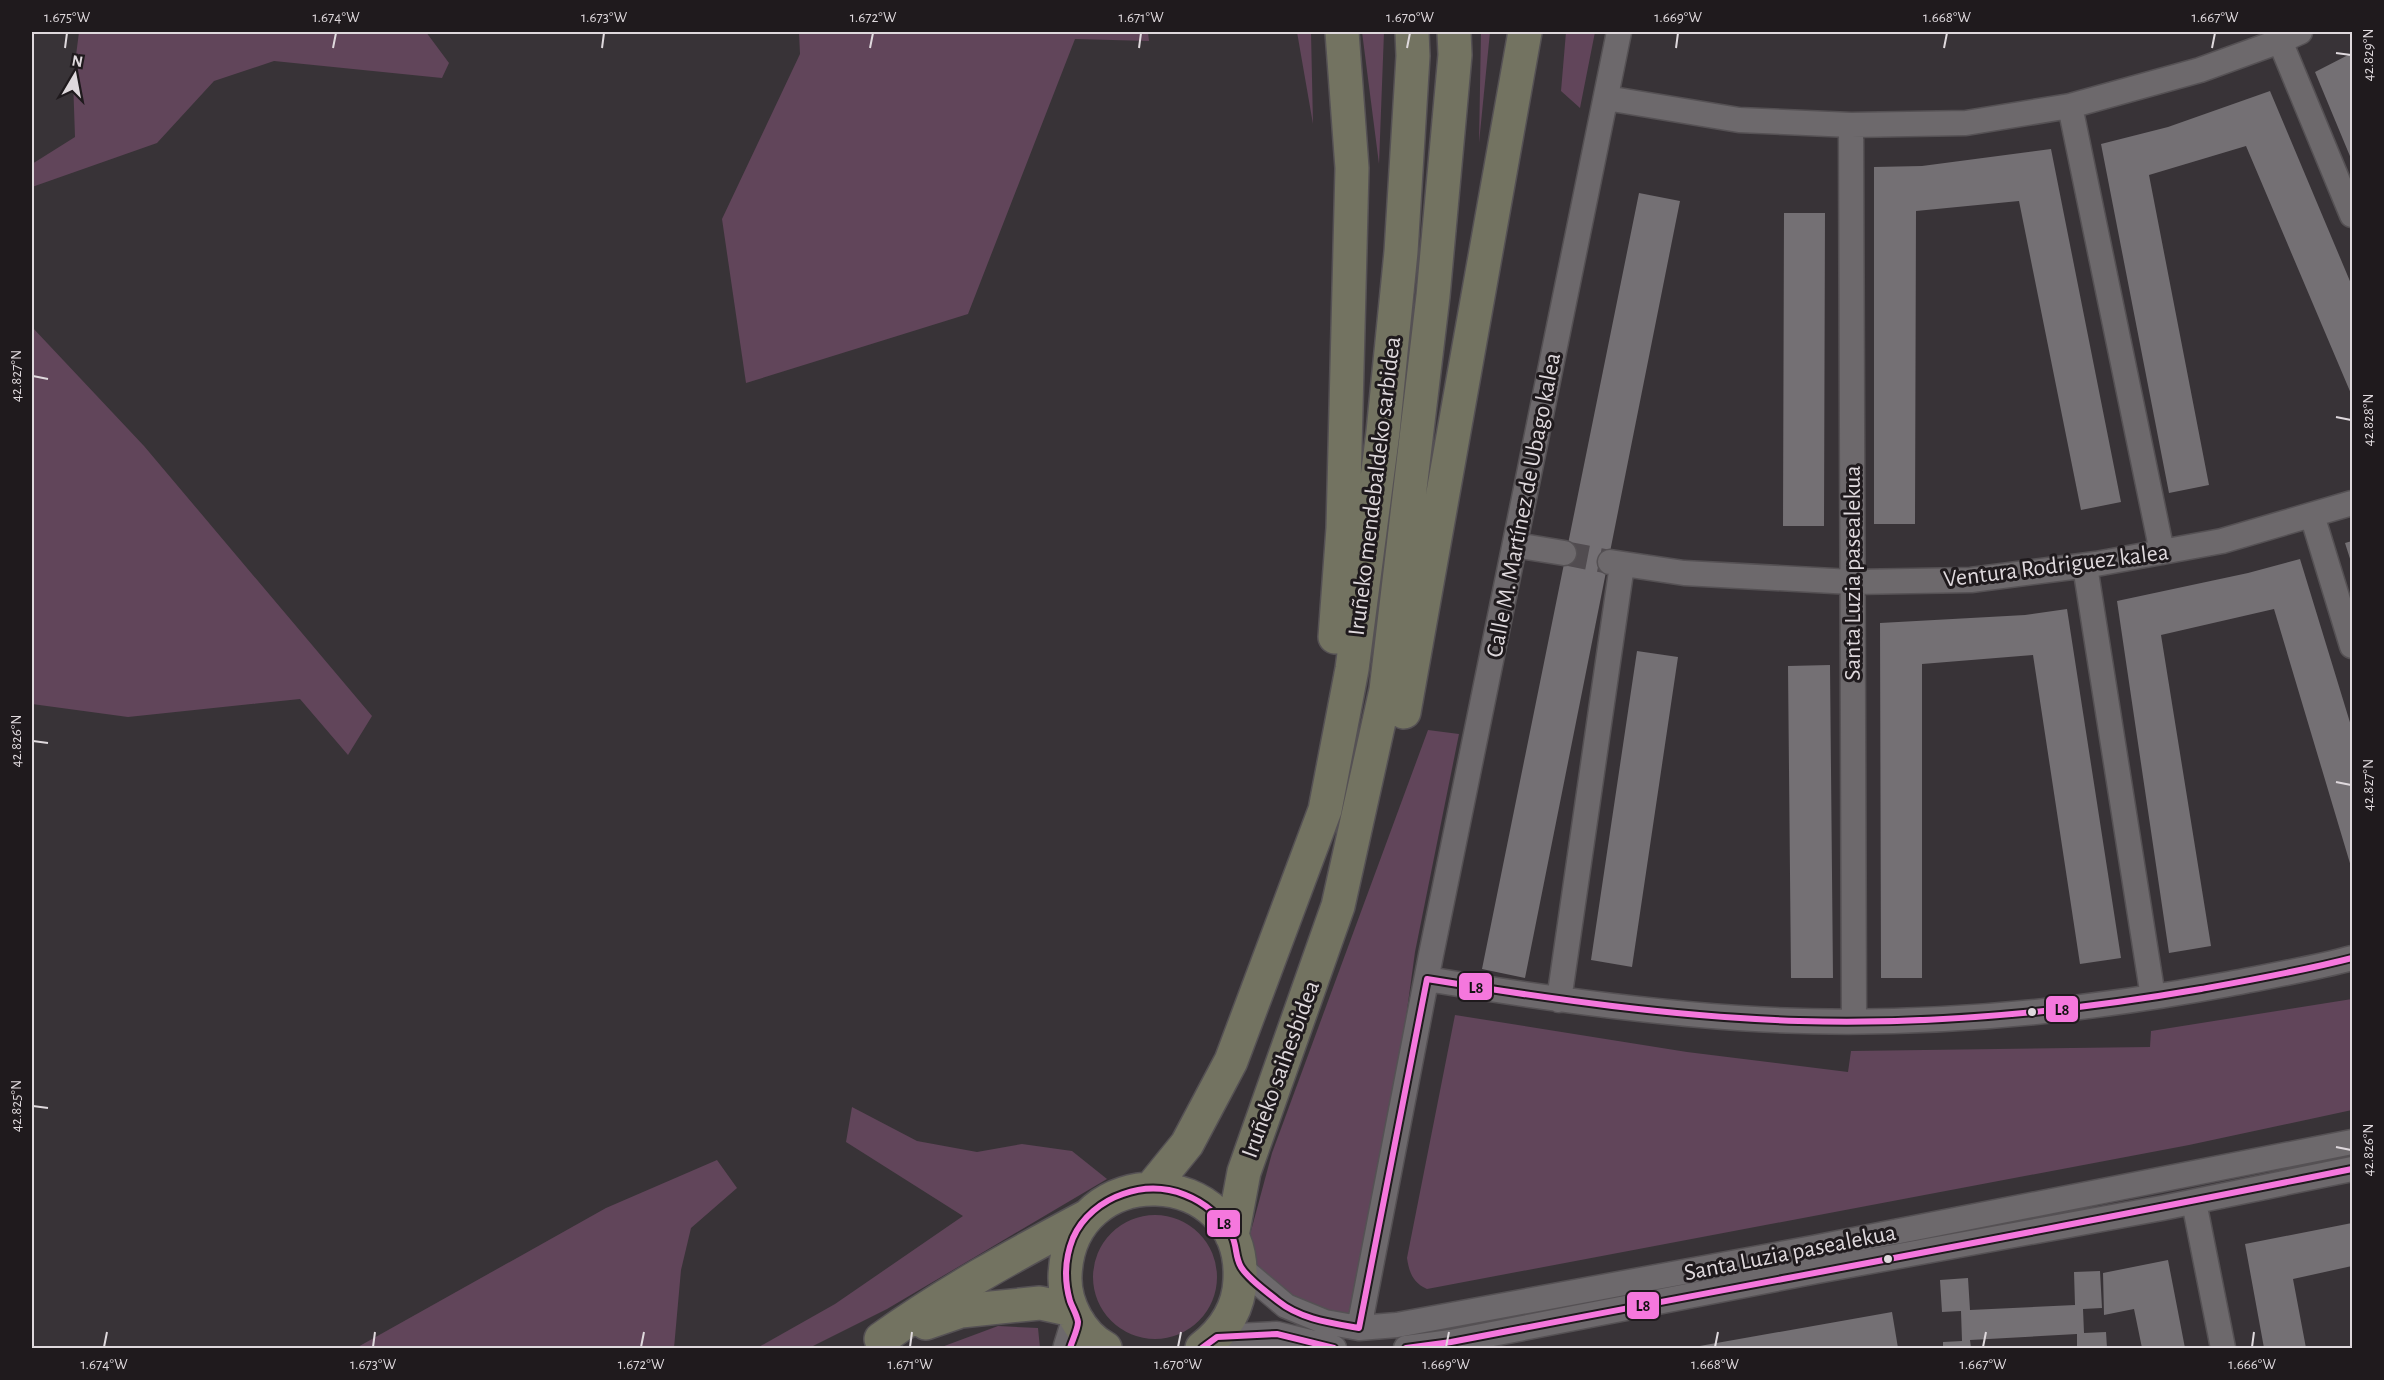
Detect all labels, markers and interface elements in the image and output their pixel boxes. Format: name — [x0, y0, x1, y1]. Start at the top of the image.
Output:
text: 1.675°W — [44, 10, 91, 25]
text: 1.674°W — [312, 10, 360, 25]
text: 1.673°W — [581, 10, 628, 25]
text: 1.672°W — [850, 10, 897, 25]
text: 1.671°W — [1118, 10, 1164, 25]
text: 1.670°W — [1386, 10, 1435, 25]
text: 1.669°W — [1654, 10, 1702, 25]
text: 1.668°W — [1923, 10, 1972, 25]
text: 1.667°W — [2192, 10, 2239, 25]
text: 42.829°N — [2361, 28, 2376, 82]
north arrow — [45, 45, 105, 105]
text: N — [71, 52, 84, 70]
street label: Iruñeko mendebaldeko sarbidea — [1345, 335, 1405, 637]
text: 42.827°N — [9, 350, 24, 402]
street label: Calle M. Martínez de Ubago kalea — [1483, 351, 1565, 660]
text: 42.828°N — [2361, 393, 2376, 447]
street label: Santa Luzia pasealekua — [1841, 465, 1865, 681]
street label: Ventura Rodriguez kalea — [1942, 540, 2170, 592]
text: 42.826°N — [9, 714, 24, 768]
text: 42.827°N — [2361, 759, 2376, 811]
line badge: L8 — [1458, 972, 1493, 1001]
street label: Iruñeko saihesbidea — [1238, 978, 1324, 1161]
text: L8 — [1469, 980, 1484, 996]
line badge: L8 — [2045, 995, 2079, 1023]
text: L8 — [2055, 1002, 2070, 1018]
unlabelled marker — [2026, 1006, 2038, 1018]
text: 42.825°N — [9, 1080, 24, 1132]
text: 42.826°N — [2361, 1123, 2376, 1177]
line badge: L8 — [1206, 1209, 1241, 1238]
text: L8 — [1217, 1216, 1232, 1232]
street label: Santa Luzia pasealekua — [1682, 1221, 1898, 1285]
unlabelled marker — [1882, 1253, 1894, 1265]
line badge: L8 — [1626, 1291, 1660, 1320]
text: L8 — [1636, 1298, 1651, 1314]
text: 1.674°W — [80, 1357, 128, 1372]
text: 1.673°W — [350, 1357, 397, 1372]
text: 1.672°W — [618, 1357, 665, 1372]
text: 1.671°W — [887, 1357, 933, 1372]
text: 1.670°W — [1154, 1357, 1203, 1372]
text: 1.669°W — [1422, 1357, 1470, 1372]
text: 1.668°W — [1691, 1357, 1740, 1372]
text: 1.667°W — [1960, 1357, 2007, 1372]
text: 1.666°W — [2228, 1357, 2276, 1372]

